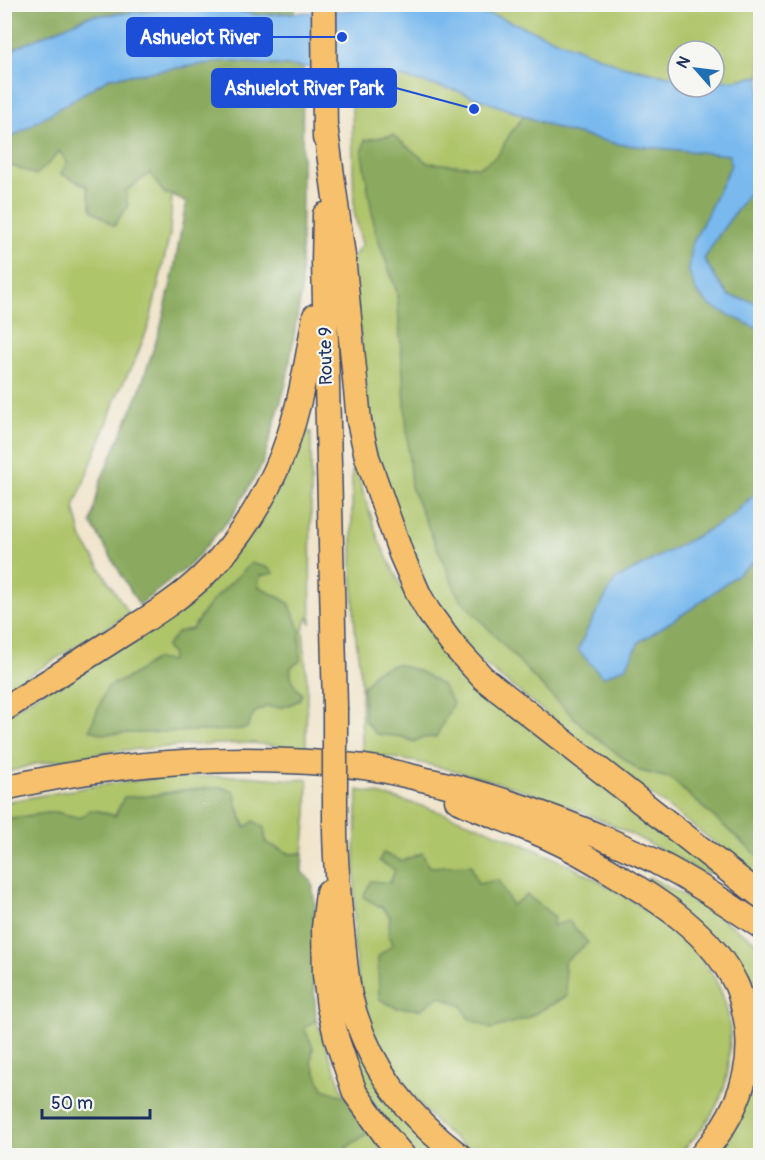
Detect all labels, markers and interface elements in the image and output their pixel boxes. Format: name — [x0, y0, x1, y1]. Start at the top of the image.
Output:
callout: Ashuelot River — [127, 18, 272, 56]
text: Ashuelot River — [140, 25, 261, 50]
north arrow — [666, 39, 726, 99]
text: N — [672, 53, 695, 72]
callout: Ashuelot River Park — [212, 69, 396, 107]
text: Ashuelot River Park — [224, 76, 385, 101]
street label: Route 9 — [314, 327, 338, 385]
scale bar — [42, 1082, 150, 1120]
text: 50 m — [51, 1092, 93, 1115]

